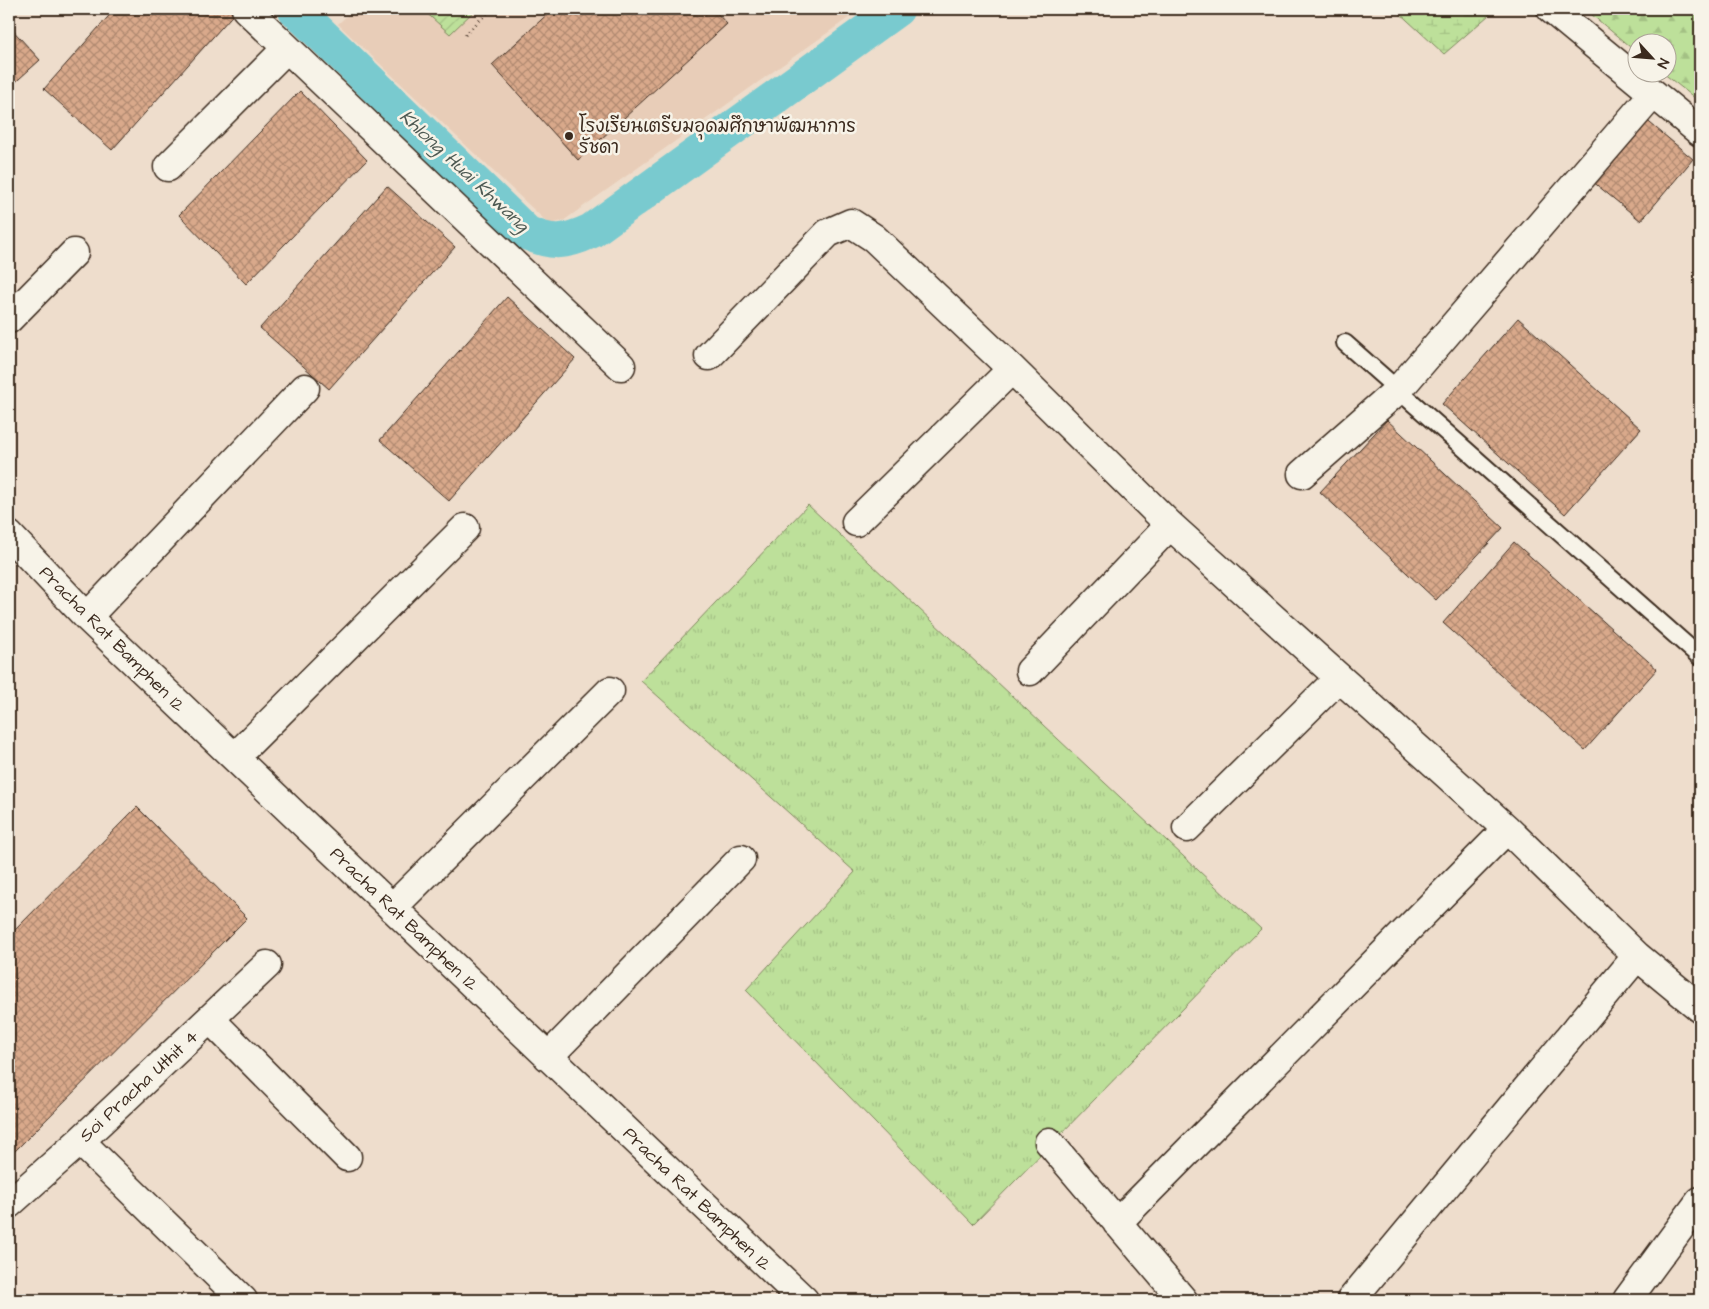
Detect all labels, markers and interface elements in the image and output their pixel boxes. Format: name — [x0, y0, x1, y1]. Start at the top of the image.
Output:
north arrow — [1626, 32, 1676, 82]
text: N — [1652, 55, 1674, 72]
water label: Khlong Huai Khwang — [393, 104, 536, 239]
place label: โรงเรียนเตรียมอุดมศึกษาพัฒนาการ รัชดา — [579, 113, 856, 160]
marker: โรงเรียนเตรียมอุดมศึกษาพัฒนาการ รัชดา — [563, 130, 575, 142]
street label: Pracha Rat Bamphen 12 — [33, 560, 191, 718]
street label: Pracha Rat Bamphen 12 — [324, 842, 484, 997]
street label: Soi Pracha Uthit 4 — [74, 1024, 204, 1148]
street label: Pracha Rat Bamphen 12 — [617, 1122, 777, 1277]

